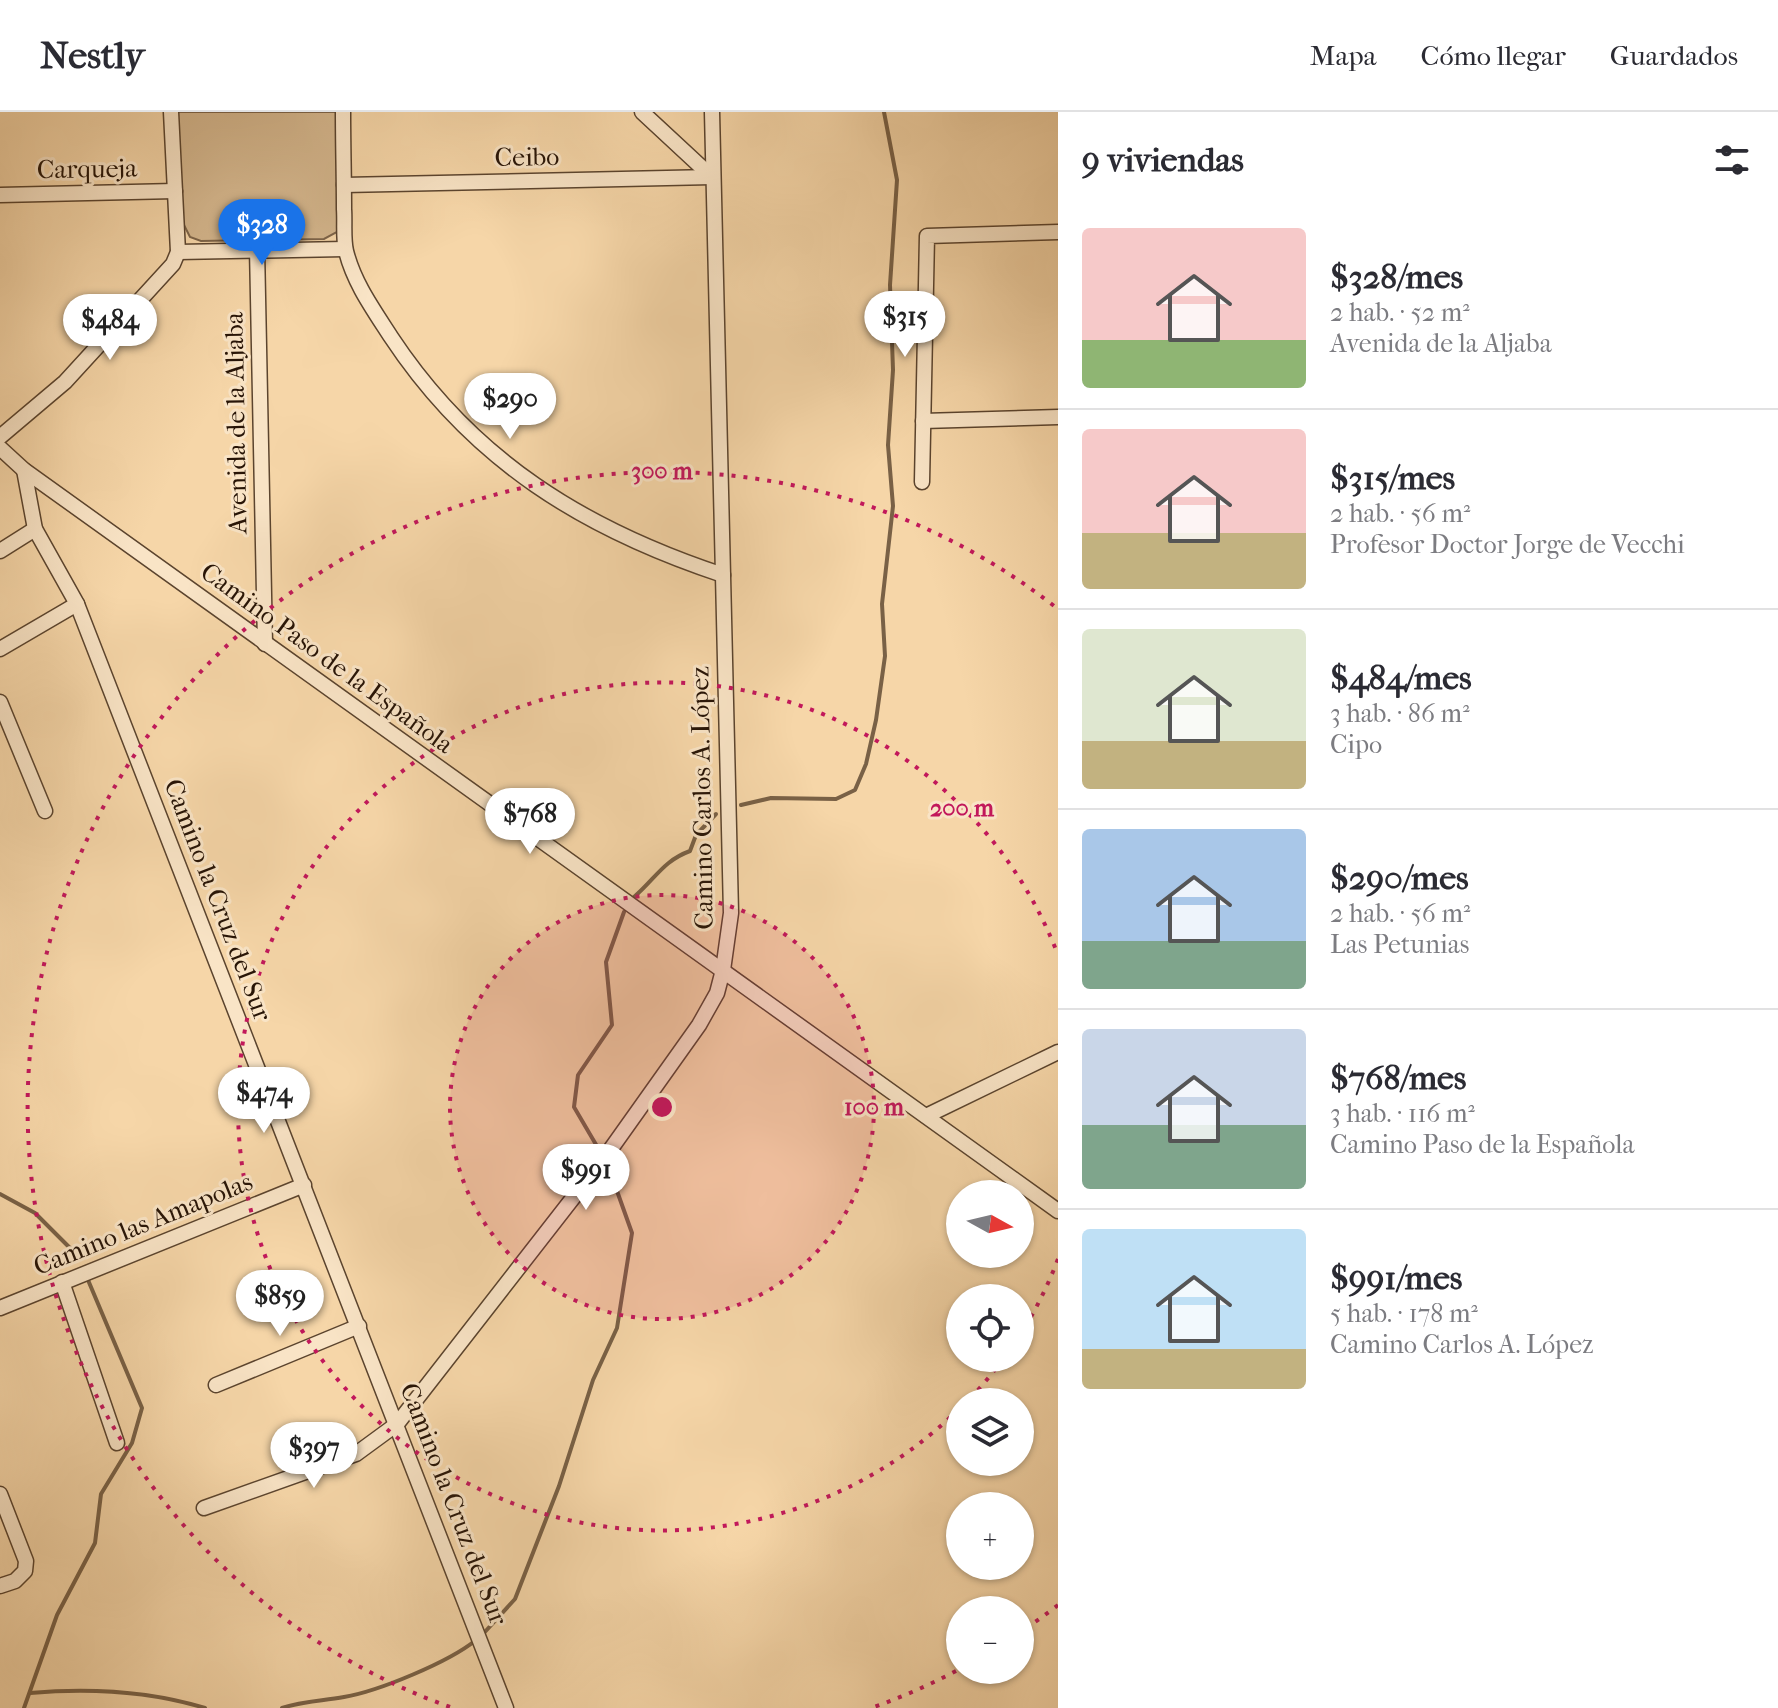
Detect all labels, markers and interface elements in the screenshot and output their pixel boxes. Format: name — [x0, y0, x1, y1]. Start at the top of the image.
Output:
text: Nestly — [40, 33, 145, 78]
text: Mapa — [1310, 39, 1377, 72]
text: Cómo llegar — [1421, 39, 1566, 72]
text: Guardados — [1610, 39, 1738, 72]
icon: filters — [1710, 138, 1754, 182]
text: 9 viviendas — [1082, 140, 1244, 180]
street label: Ceibo — [494, 141, 560, 173]
street label: Carqueja — [37, 153, 138, 185]
pin: $328 — [215, 199, 309, 267]
text: $328 — [236, 209, 288, 240]
text: $328/mes — [1330, 257, 1463, 297]
icon: home — [1146, 260, 1242, 356]
pin: $315 — [858, 291, 952, 359]
pin: $484 — [63, 294, 157, 362]
text: 2 hab. · 52 m² — [1330, 297, 1470, 328]
text: $315 — [882, 301, 928, 332]
text: $484 — [81, 304, 139, 335]
street label: Avenida de la Aljaba — [219, 311, 253, 535]
text: Avenida de la Aljaba — [1330, 328, 1552, 359]
pin: $290 — [463, 373, 557, 441]
text: $290 — [482, 383, 538, 414]
text: 300 m — [631, 457, 694, 485]
text: $315/mes — [1330, 458, 1455, 498]
icon: home — [1146, 461, 1242, 557]
text: 2 hab. · 56 m² — [1330, 498, 1470, 529]
text: Profesor Doctor Jorge de Vecchi — [1330, 529, 1685, 560]
street label: Camino Paso de la Española — [195, 556, 460, 761]
text: $484/mes — [1330, 658, 1472, 698]
icon: home — [1146, 661, 1242, 757]
street label: Camino Carlos A. López — [684, 666, 720, 930]
text: 3 hab. · 86 m² — [1330, 698, 1470, 729]
text: Cipo — [1330, 729, 1382, 760]
street label: Camino la Cruz del Sur — [158, 775, 278, 1025]
pin: $768 — [483, 788, 577, 856]
text: 200 m — [930, 794, 995, 822]
text: $768 — [503, 798, 557, 829]
text: $290/mes — [1330, 858, 1469, 898]
icon: home — [1146, 861, 1242, 957]
text: 2 hab. · 56 m² — [1330, 898, 1470, 929]
text: Las Petunias — [1330, 929, 1469, 960]
text: $768/mes — [1330, 1058, 1466, 1098]
icon: home — [1146, 1061, 1242, 1157]
pin: $474 — [217, 1067, 311, 1135]
text: $474 — [236, 1077, 292, 1108]
centre of rings — [648, 1093, 676, 1121]
text: 100 m — [844, 1093, 905, 1121]
text: 3 hab. · 116 m² — [1330, 1098, 1475, 1129]
text: Camino Paso de la Española — [1330, 1129, 1635, 1160]
pin: $991 — [539, 1144, 633, 1212]
text: $991 — [561, 1154, 611, 1185]
street label: Camino las Amapolas — [29, 1166, 257, 1282]
north arrow — [946, 1180, 1034, 1268]
map controls — [946, 1180, 1034, 1684]
text: $991/mes — [1330, 1258, 1462, 1298]
icon: home — [1146, 1261, 1242, 1357]
pin: $859 — [233, 1270, 327, 1338]
text: $859 — [254, 1280, 306, 1311]
button: locate — [946, 1284, 1034, 1372]
text: 5 hab. · 178 m² — [1330, 1298, 1478, 1329]
text: Camino Carlos A. López — [1330, 1329, 1594, 1360]
street label: Camino la Cruz del Sur — [394, 1379, 514, 1629]
button: layers — [946, 1388, 1034, 1476]
pin: $397 — [267, 1422, 361, 1490]
text: $397 — [288, 1432, 340, 1463]
button: + — [946, 1492, 1034, 1580]
button: − — [946, 1596, 1034, 1684]

